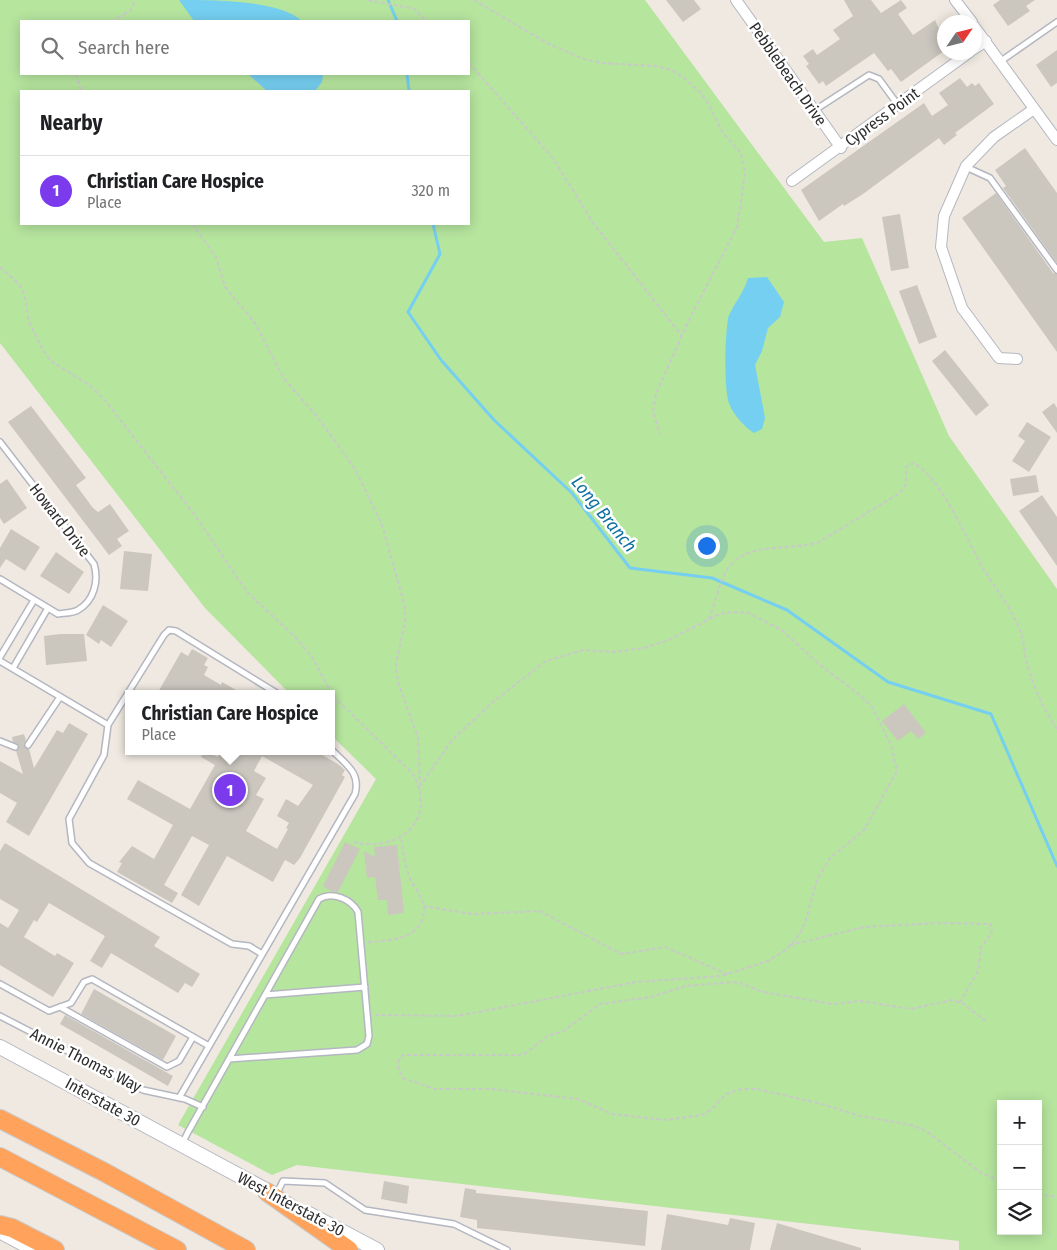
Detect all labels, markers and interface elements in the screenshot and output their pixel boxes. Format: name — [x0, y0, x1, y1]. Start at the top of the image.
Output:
north arrow — [937, 15, 982, 60]
street label: Pebblebeach Drive — [745, 19, 831, 129]
search box — [20, 20, 470, 75]
icon: search — [38, 34, 66, 62]
text: Search here — [78, 36, 170, 59]
street label: Cypress Point — [841, 83, 924, 150]
text: Nearby — [40, 110, 102, 136]
text: Christian Care Hospice — [87, 170, 264, 193]
text: 1 — [53, 181, 59, 200]
text: 320 m — [411, 181, 450, 200]
text: Place — [87, 193, 122, 212]
water label: Long Branch — [567, 472, 641, 556]
street label: Howard Drive — [26, 480, 94, 560]
your location — [694, 533, 720, 559]
popup — [125, 690, 335, 755]
text: Christian Care Hospice — [142, 702, 318, 725]
text: Place — [142, 725, 176, 744]
pin: 1 — [214, 771, 246, 809]
street label: Annie Thomas Way — [27, 1024, 145, 1097]
street label: Interstate 30 — [62, 1074, 144, 1130]
map controls — [997, 1100, 1042, 1235]
button: + — [997, 1100, 1042, 1145]
button: − — [997, 1145, 1042, 1190]
street label: West Interstate 30 — [234, 1168, 348, 1240]
button: layers — [997, 1190, 1042, 1235]

